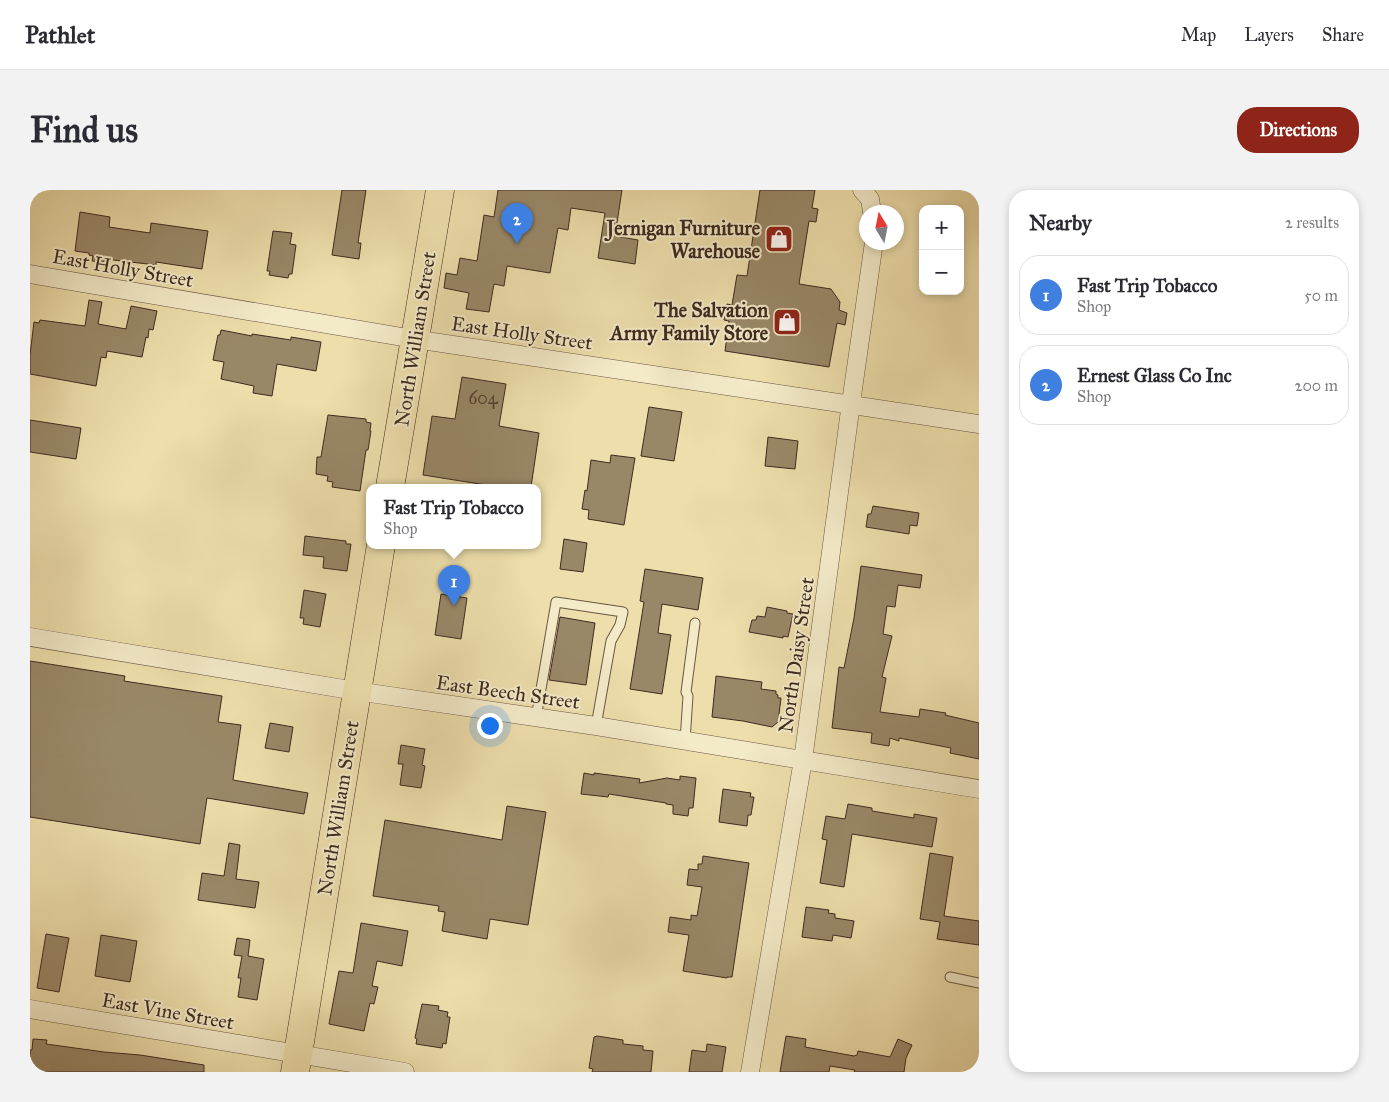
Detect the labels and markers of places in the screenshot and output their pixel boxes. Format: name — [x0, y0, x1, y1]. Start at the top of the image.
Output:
pin: 2 — [501, 203, 533, 244]
place label: Jernigan Furniture Warehouse — [604, 216, 761, 263]
shop icon: Jernigan Furniture Warehouse — [764, 224, 794, 254]
place label: The Salvation Army Family Store — [608, 298, 769, 346]
shop icon: The Salvation Army Family Store — [772, 307, 802, 337]
pin: 1 — [438, 565, 470, 606]

